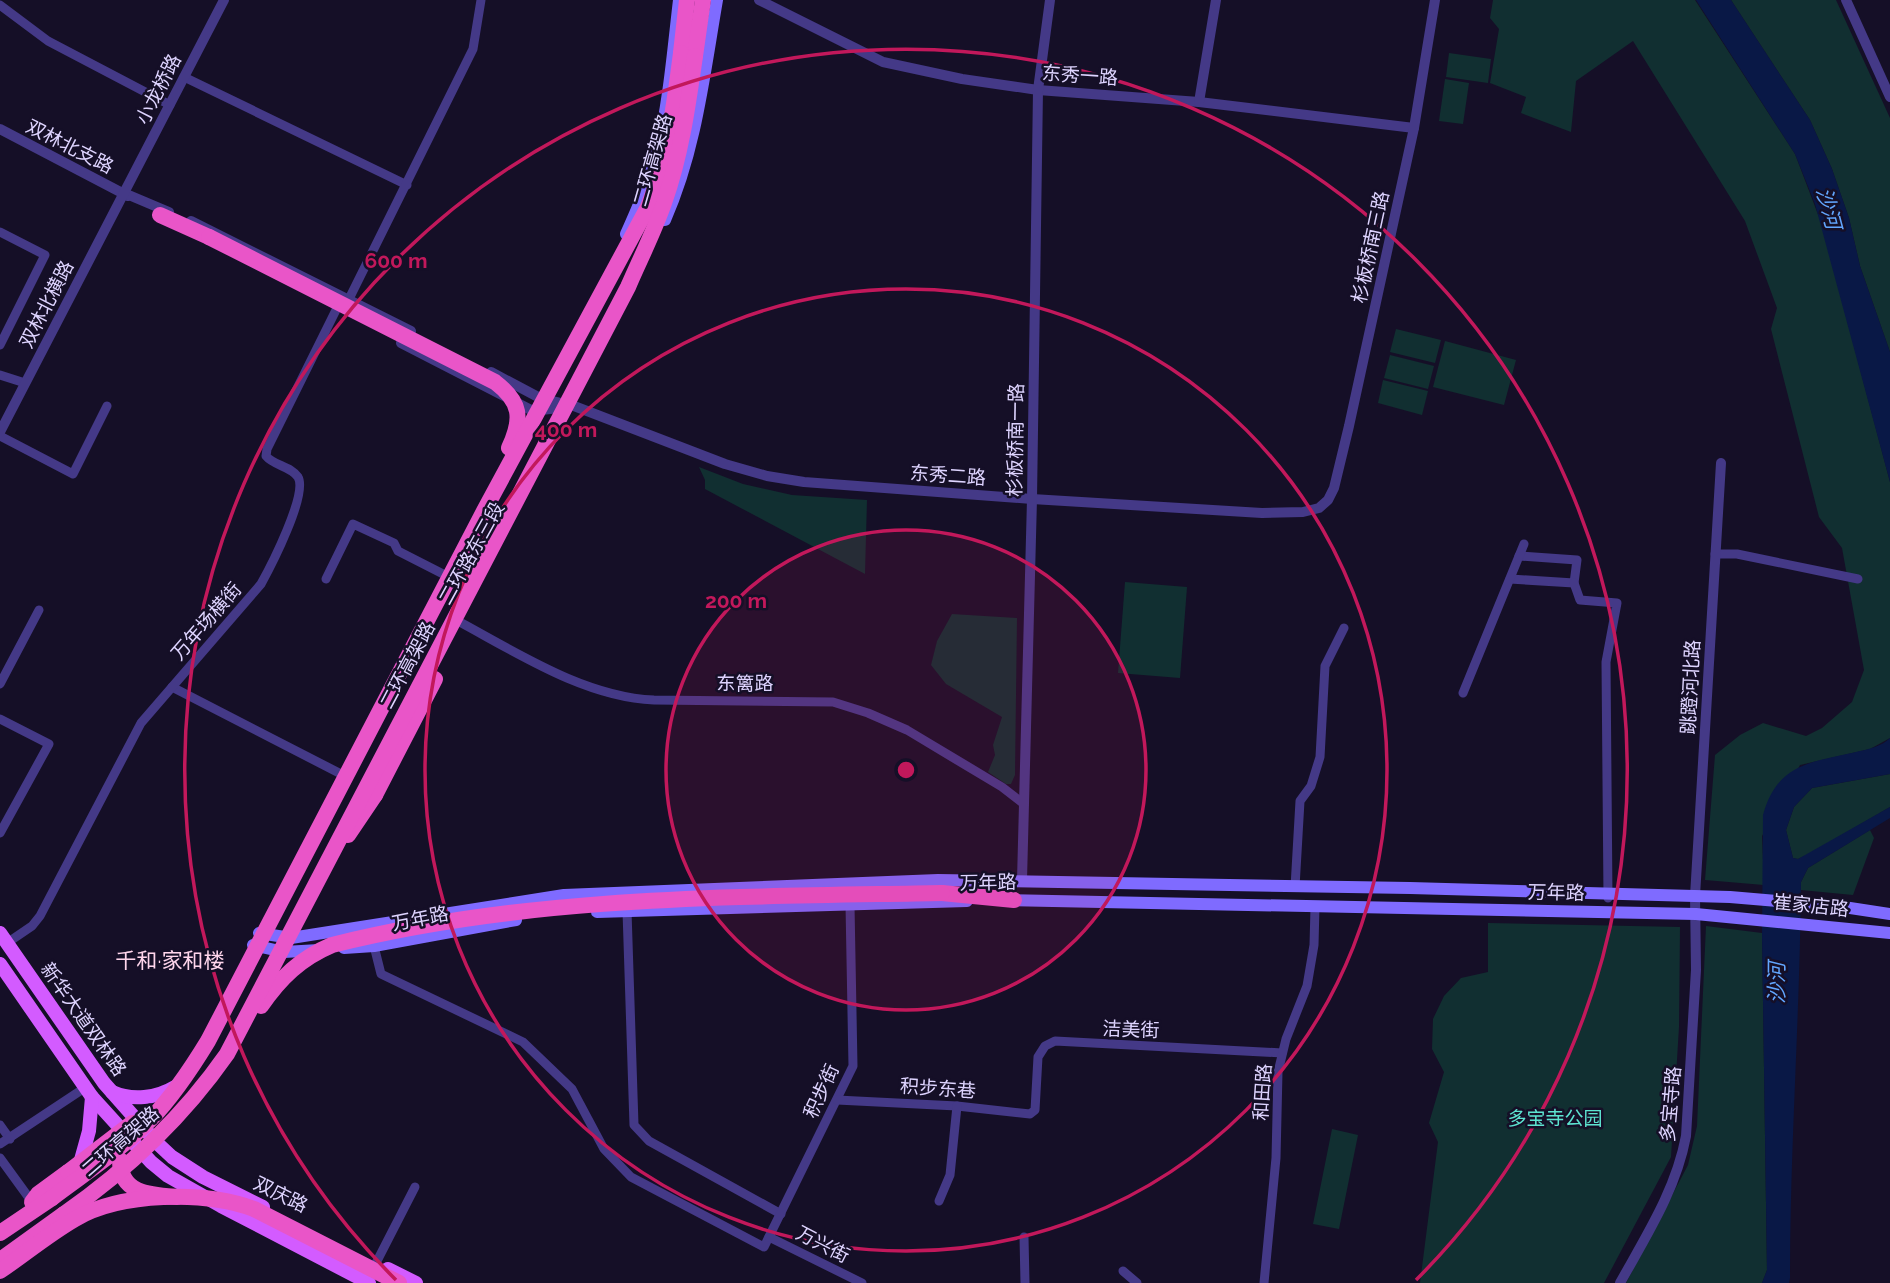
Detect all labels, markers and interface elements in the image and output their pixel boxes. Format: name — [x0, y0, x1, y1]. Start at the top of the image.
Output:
street label: 小龙桥路 — [131, 50, 185, 128]
street label: 东秀一路 — [1041, 61, 1119, 89]
street label: 二环高架路 — [628, 111, 676, 209]
street label: 双林北支路 — [23, 115, 117, 177]
water label: 沙河 — [1811, 184, 1848, 235]
street label: 杉板桥南三路 — [1347, 189, 1393, 305]
text: 600 m — [364, 248, 428, 273]
street label: 双林北横路 — [15, 257, 77, 351]
street label: 杉板桥南一路 — [1003, 383, 1027, 497]
text: 400 m — [535, 417, 597, 442]
street label: 东秀二路 — [909, 461, 987, 489]
street label: 二环路东三段 — [434, 498, 508, 608]
street label: 万年场横街 — [167, 578, 245, 664]
text: 200 m — [705, 588, 767, 613]
street label: 二环高架路 — [375, 618, 439, 712]
street label: 跳蹬河北路 — [1677, 639, 1703, 735]
street label: 东篱路 — [716, 672, 774, 694]
centre of rings — [894, 758, 918, 782]
street label: 万年路 — [959, 871, 1017, 893]
street label: 万年路 — [1527, 881, 1585, 903]
street label: 崔家店路 — [1772, 890, 1850, 920]
street label: 万年路 — [390, 902, 450, 934]
district label: 千和·家和楼 — [116, 948, 224, 973]
street label: 新华大道双林路 — [37, 958, 131, 1080]
water label: 沙河 — [1764, 958, 1789, 1004]
street label: 洁美街 — [1102, 1017, 1160, 1041]
street label: 积步街 — [799, 1061, 843, 1121]
street label: 和田路 — [1249, 1063, 1275, 1121]
street label: 多宝寺路 — [1656, 1065, 1684, 1143]
street label: 积步东巷 — [899, 1074, 977, 1102]
street label: 二环高架路 — [77, 1102, 163, 1180]
park label: 多宝寺公园 — [1507, 1107, 1603, 1129]
street label: 双庆路 — [251, 1172, 311, 1216]
street label: 万兴街 — [793, 1221, 853, 1267]

